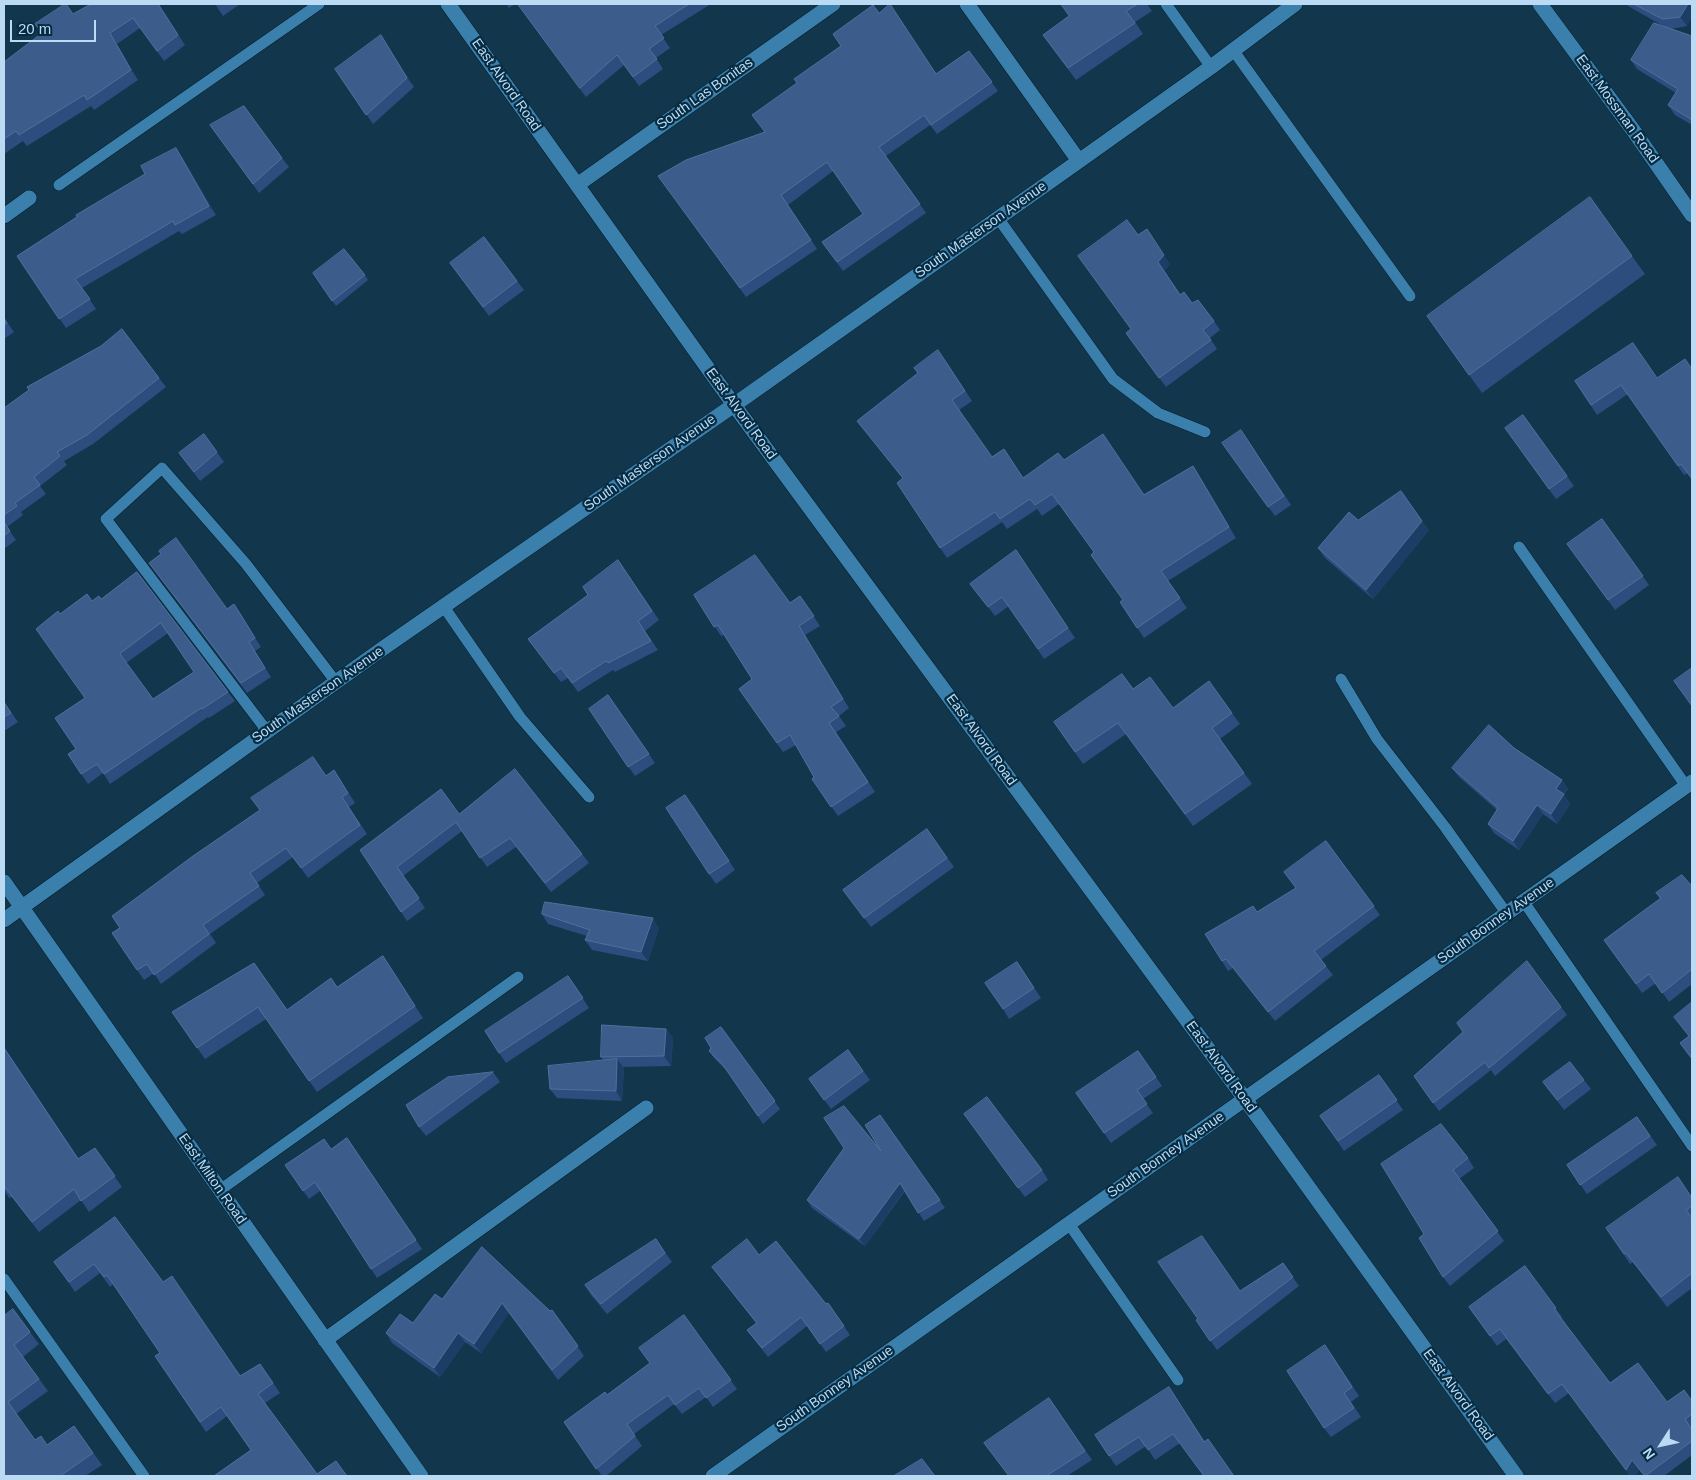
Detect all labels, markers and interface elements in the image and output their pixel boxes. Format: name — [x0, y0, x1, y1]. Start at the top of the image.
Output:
scale bar — [12, 10, 99, 42]
text: 20 m — [18, 20, 51, 37]
street label: East Alvord Road — [468, 36, 544, 134]
street label: East Mossman Road — [1572, 51, 1662, 167]
street label: South Las Bonitas — [654, 55, 756, 133]
street label: South Masterson Avenue — [912, 178, 1050, 282]
street label: East Alvord Road — [702, 365, 780, 463]
street label: South Masterson Avenue — [581, 411, 719, 515]
street label: South Masterson Avenue — [249, 643, 387, 747]
street label: East Alvord Road — [942, 691, 1020, 789]
street label: South Bonney Avenue — [1434, 874, 1558, 968]
street label: East Alvord Road — [1182, 1018, 1260, 1116]
street label: South Bonney Avenue — [1104, 1108, 1228, 1202]
street label: East Milton Road — [175, 1131, 249, 1227]
street label: South Bonney Avenue — [773, 1342, 897, 1436]
street label: East Alvord Road — [1419, 1346, 1497, 1444]
north arrow — [1636, 1420, 1686, 1470]
text: N — [1639, 1445, 1658, 1462]

